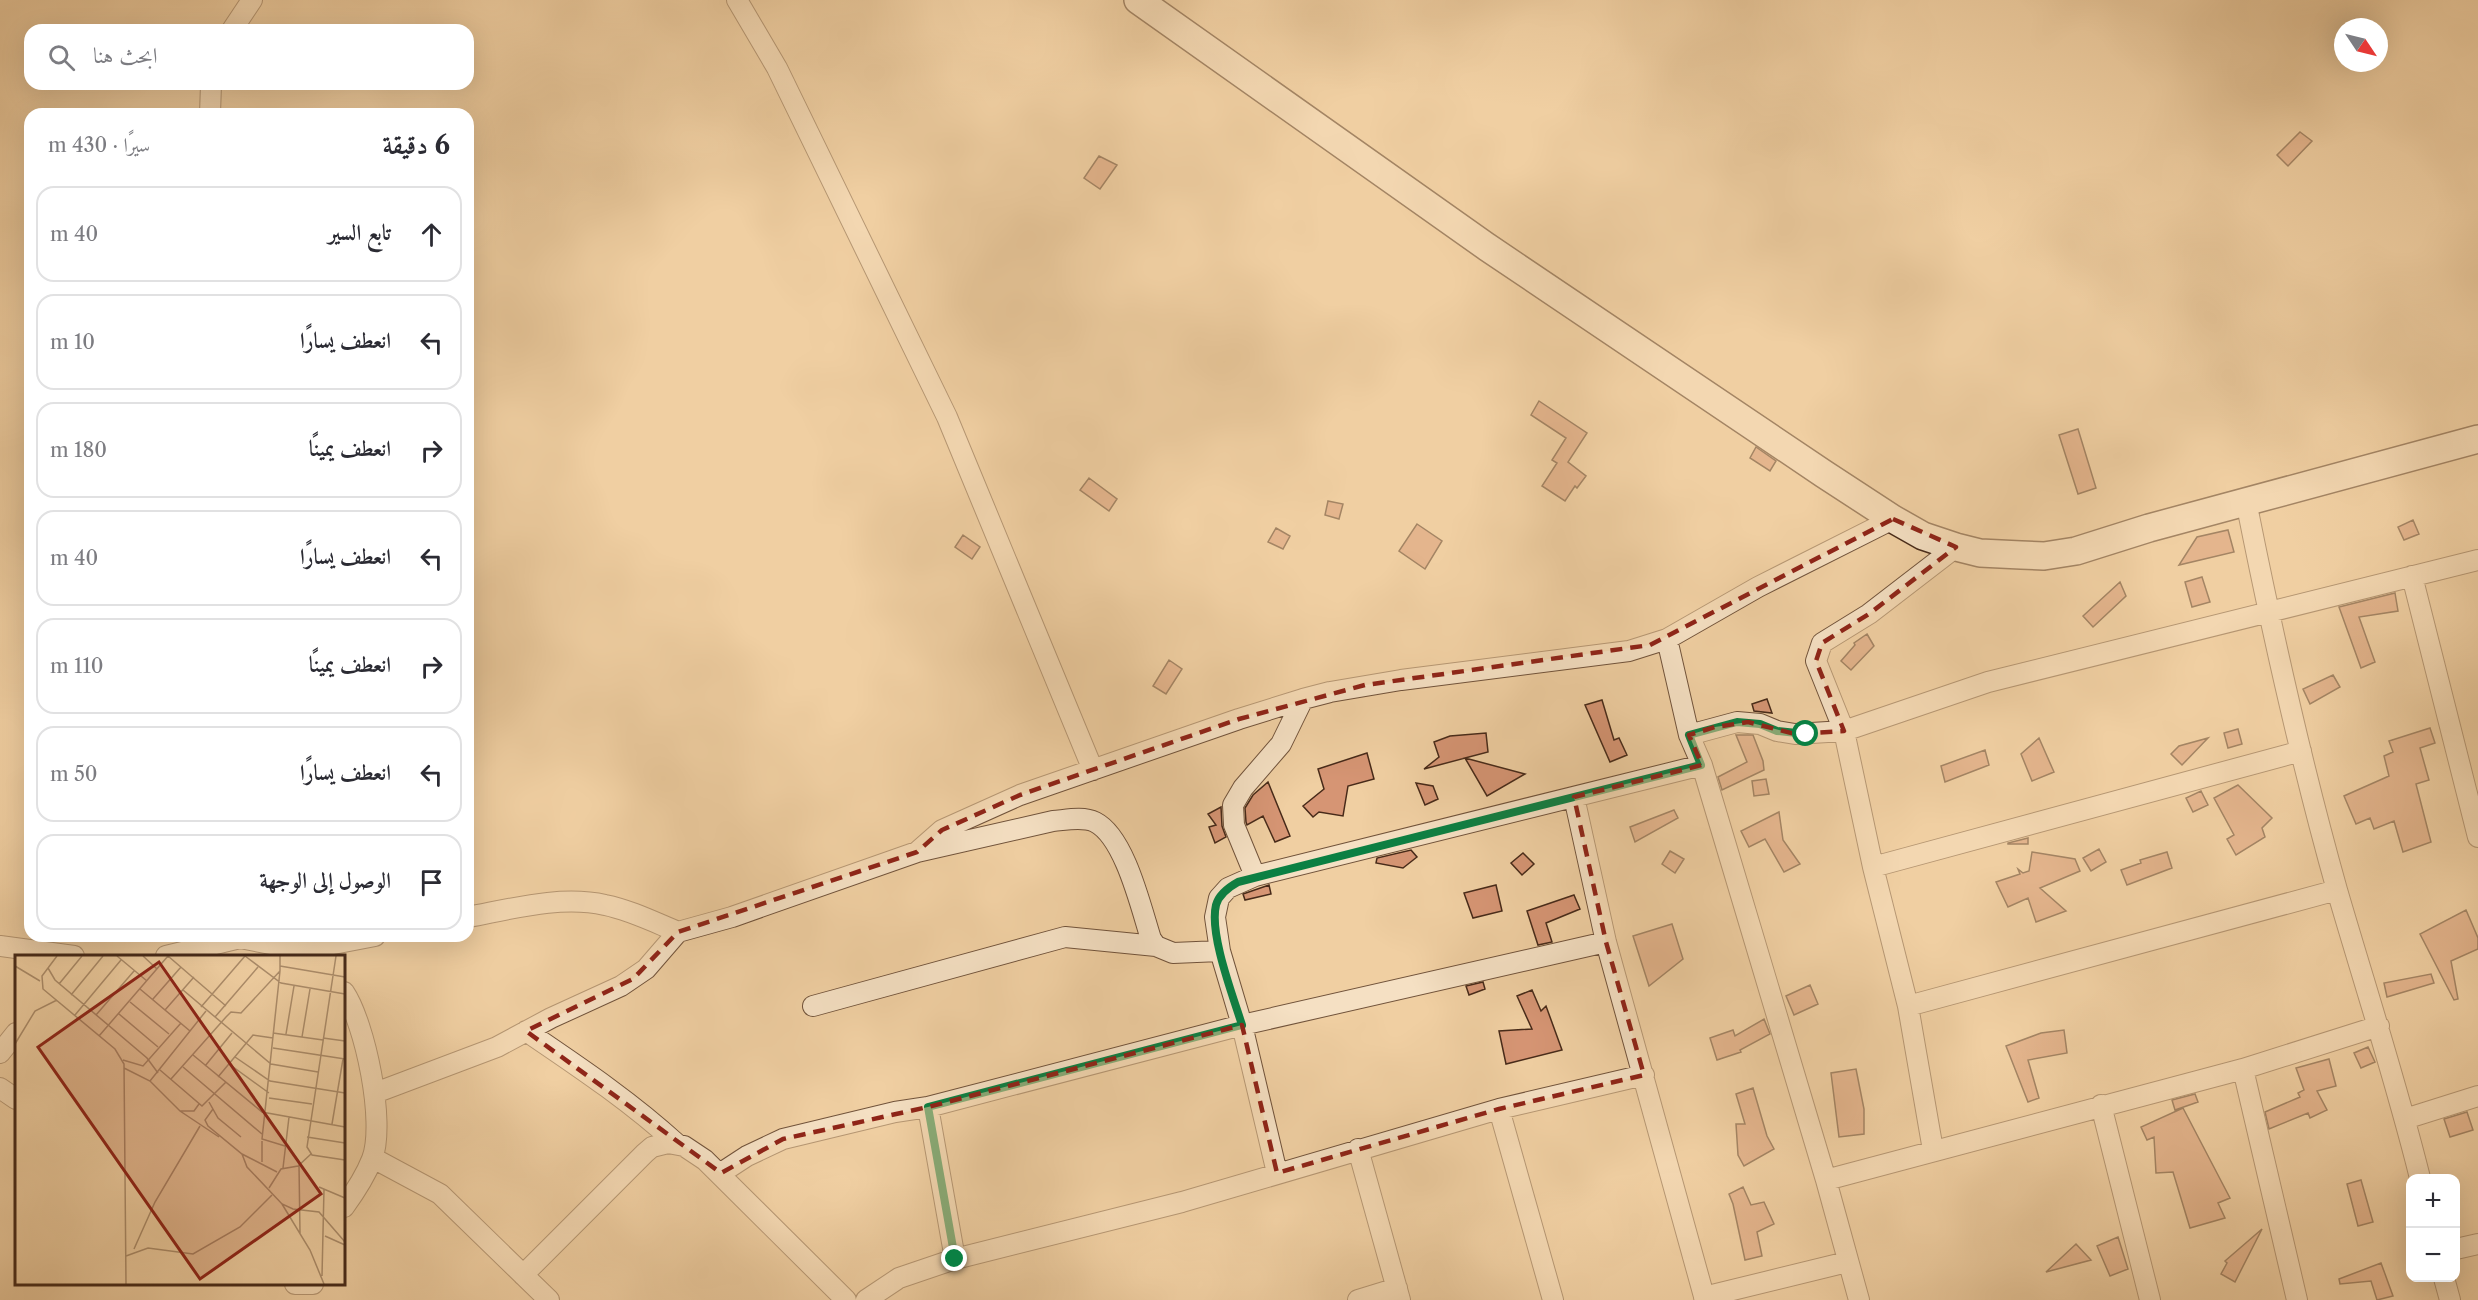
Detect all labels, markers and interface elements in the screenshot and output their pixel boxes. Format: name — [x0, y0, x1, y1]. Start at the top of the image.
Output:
north arrow — [2334, 18, 2388, 72]
search box — [24, 24, 474, 90]
icon: search — [45, 41, 78, 74]
text: ابحث هنا — [93, 42, 158, 69]
text: 6 دقيقة — [383, 129, 450, 161]
text: سيرًا · 430 m — [48, 133, 150, 157]
icon: ahead — [415, 218, 448, 251]
text: تابع السير — [328, 219, 391, 246]
text: 40 m — [50, 222, 98, 246]
icon: left — [415, 326, 448, 359]
text: انعطف يسارًا — [300, 327, 391, 354]
text: 10 m — [50, 330, 95, 354]
icon: right — [415, 434, 448, 467]
text: انعطف يمينًا — [309, 435, 391, 462]
text: 180 m — [50, 438, 107, 462]
icon: left — [415, 542, 448, 575]
text: انعطف يسارًا — [300, 543, 391, 570]
text: 40 m — [50, 546, 98, 570]
icon: right — [415, 650, 448, 683]
text: انعطف يمينًا — [309, 651, 391, 678]
text: 110 m — [50, 654, 103, 678]
route start — [1792, 720, 1818, 746]
icon: left — [415, 758, 448, 791]
text: انعطف يسارًا — [300, 759, 391, 786]
text: 50 m — [50, 762, 98, 786]
icon: arrive — [415, 866, 448, 899]
text: الوصول إلى الوجهة — [259, 867, 391, 894]
inset map — [15, 955, 345, 1285]
map controls — [2406, 1174, 2460, 1282]
button: + — [2406, 1174, 2460, 1228]
button: − — [2406, 1228, 2460, 1282]
route end — [941, 1245, 967, 1271]

